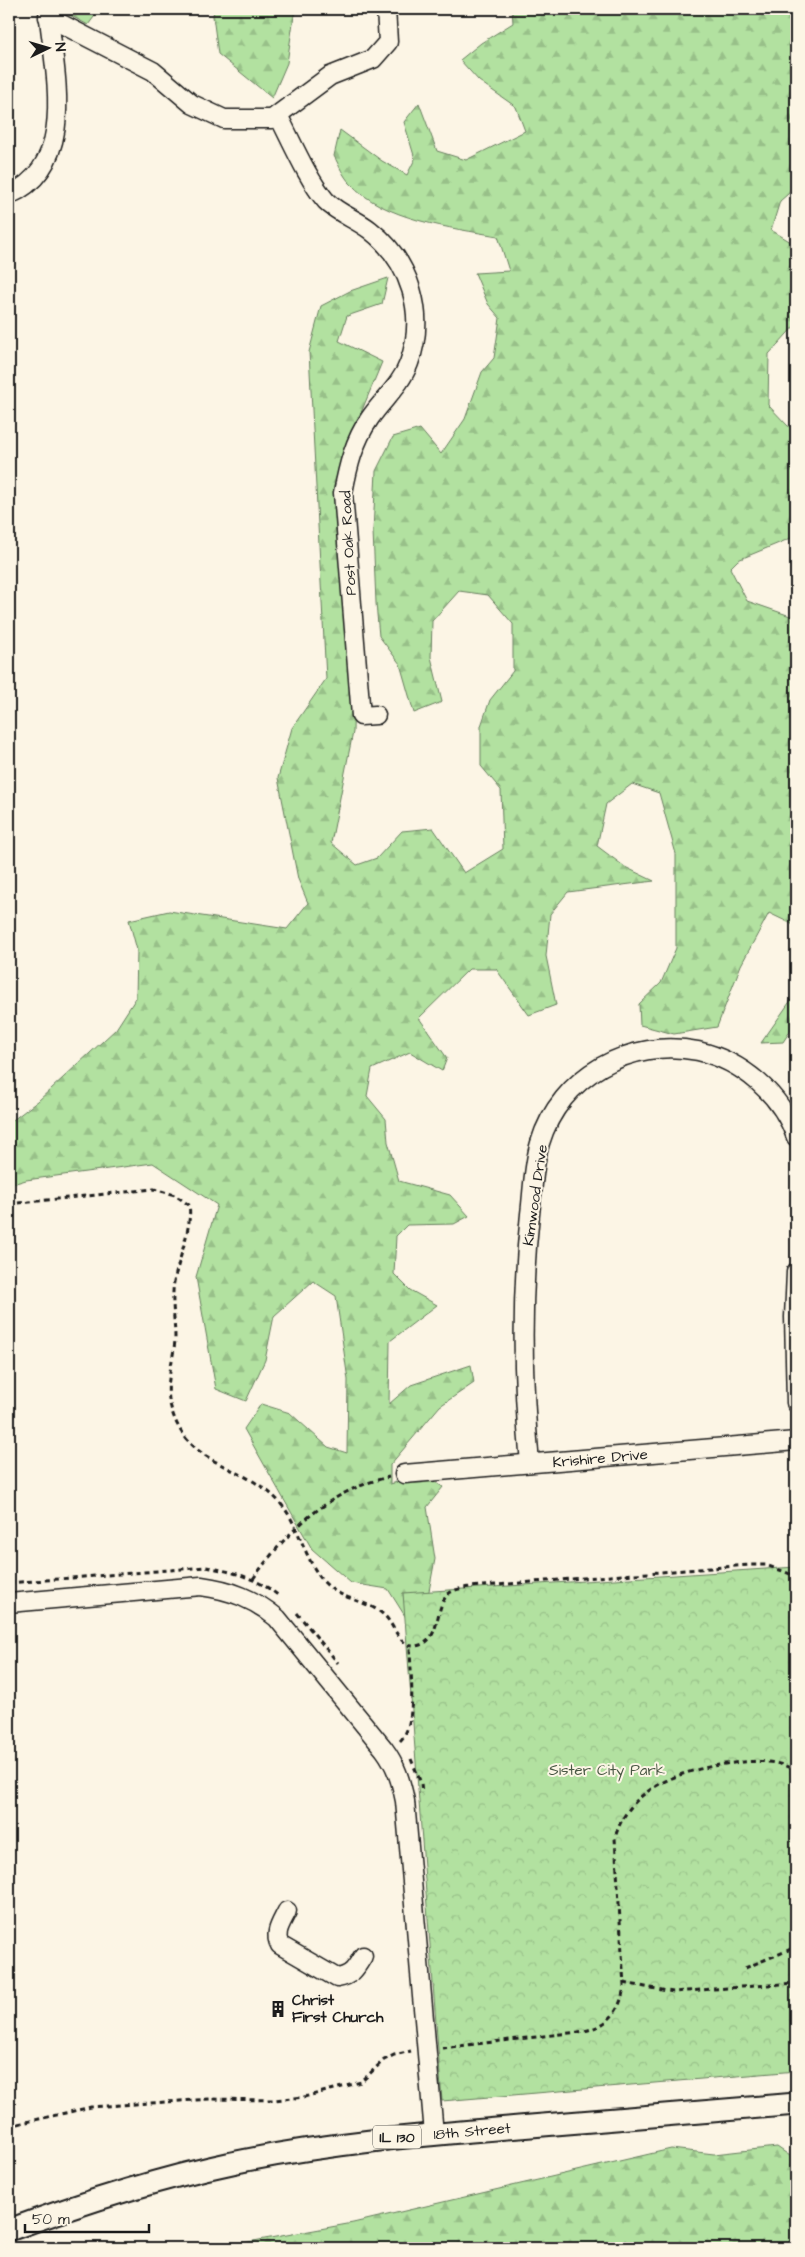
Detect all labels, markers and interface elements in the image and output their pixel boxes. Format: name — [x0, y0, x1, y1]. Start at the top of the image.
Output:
north arrow — [22, 22, 72, 72]
text: N — [50, 42, 70, 52]
street label: Post Oak Road — [335, 490, 362, 596]
street label: Kimwood Drive — [518, 1143, 553, 1247]
street label: Krishire Drive — [552, 1444, 648, 1473]
park label: Sister City Park — [549, 1760, 665, 1782]
place label: Christ First Church — [292, 1990, 384, 2028]
building icon: Christ First Church — [268, 1999, 288, 2019]
street label: 18th Street — [433, 2118, 512, 2145]
road number: IL 130 — [373, 2126, 421, 2148]
scale bar — [25, 2202, 149, 2234]
text: 50 m — [32, 2209, 70, 2230]

